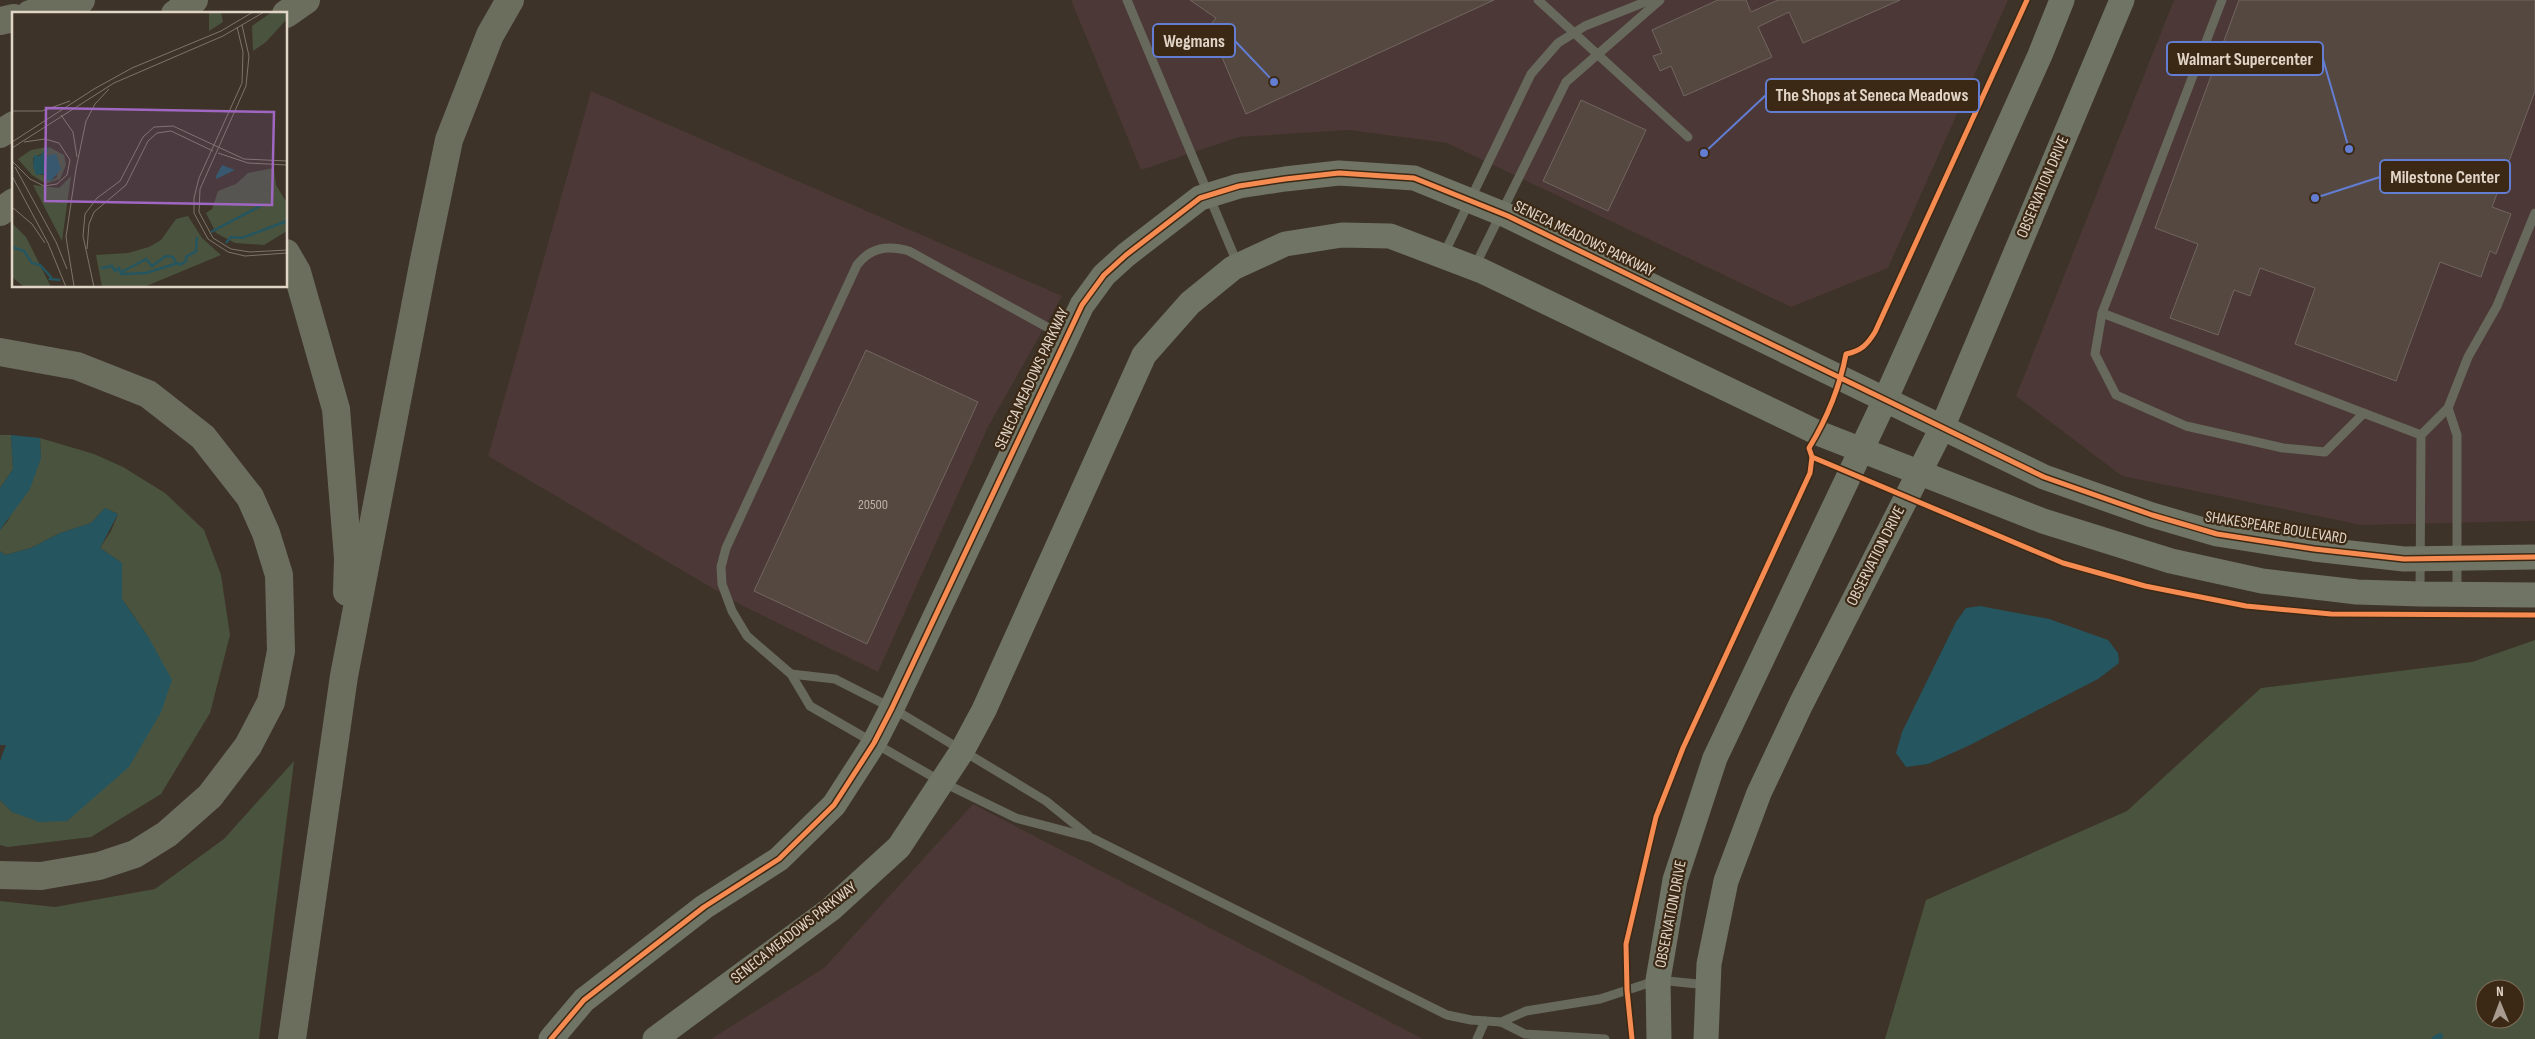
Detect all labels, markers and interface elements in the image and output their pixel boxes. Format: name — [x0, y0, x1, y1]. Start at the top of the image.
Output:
inset map — [12, 12, 288, 288]
callout: Wegmans — [1153, 24, 1235, 57]
text: Wegmans — [1163, 31, 1225, 52]
callout: Walmart Supercenter — [2167, 42, 2323, 75]
text: Walmart Supercenter — [2177, 49, 2314, 70]
callout: The Shops at Seneca Meadows — [1766, 79, 1979, 112]
text: The Shops at Seneca Meadows — [1776, 85, 1968, 106]
street label: OBSERVATION DRIVE — [2013, 133, 2073, 241]
callout: Milestone Center — [2380, 160, 2510, 193]
text: Milestone Center — [2390, 167, 2500, 188]
street label: SENECA MEADOWS PARKWAY — [1510, 197, 1658, 282]
street label: SENECA MEADOWS PARKWAY — [991, 305, 1073, 453]
house number: 20500 — [858, 496, 888, 513]
street label: OBSERVATION DRIVE — [1843, 503, 1909, 609]
street label: SHAKESPEARE BOULEVARD — [2204, 507, 2348, 549]
street label: OBSERVATION DRIVE — [1651, 859, 1691, 969]
street label: SENECA MEADOWS PARKWAY — [727, 878, 861, 988]
north arrow — [2475, 979, 2525, 1029]
text: N — [2496, 983, 2504, 1000]

